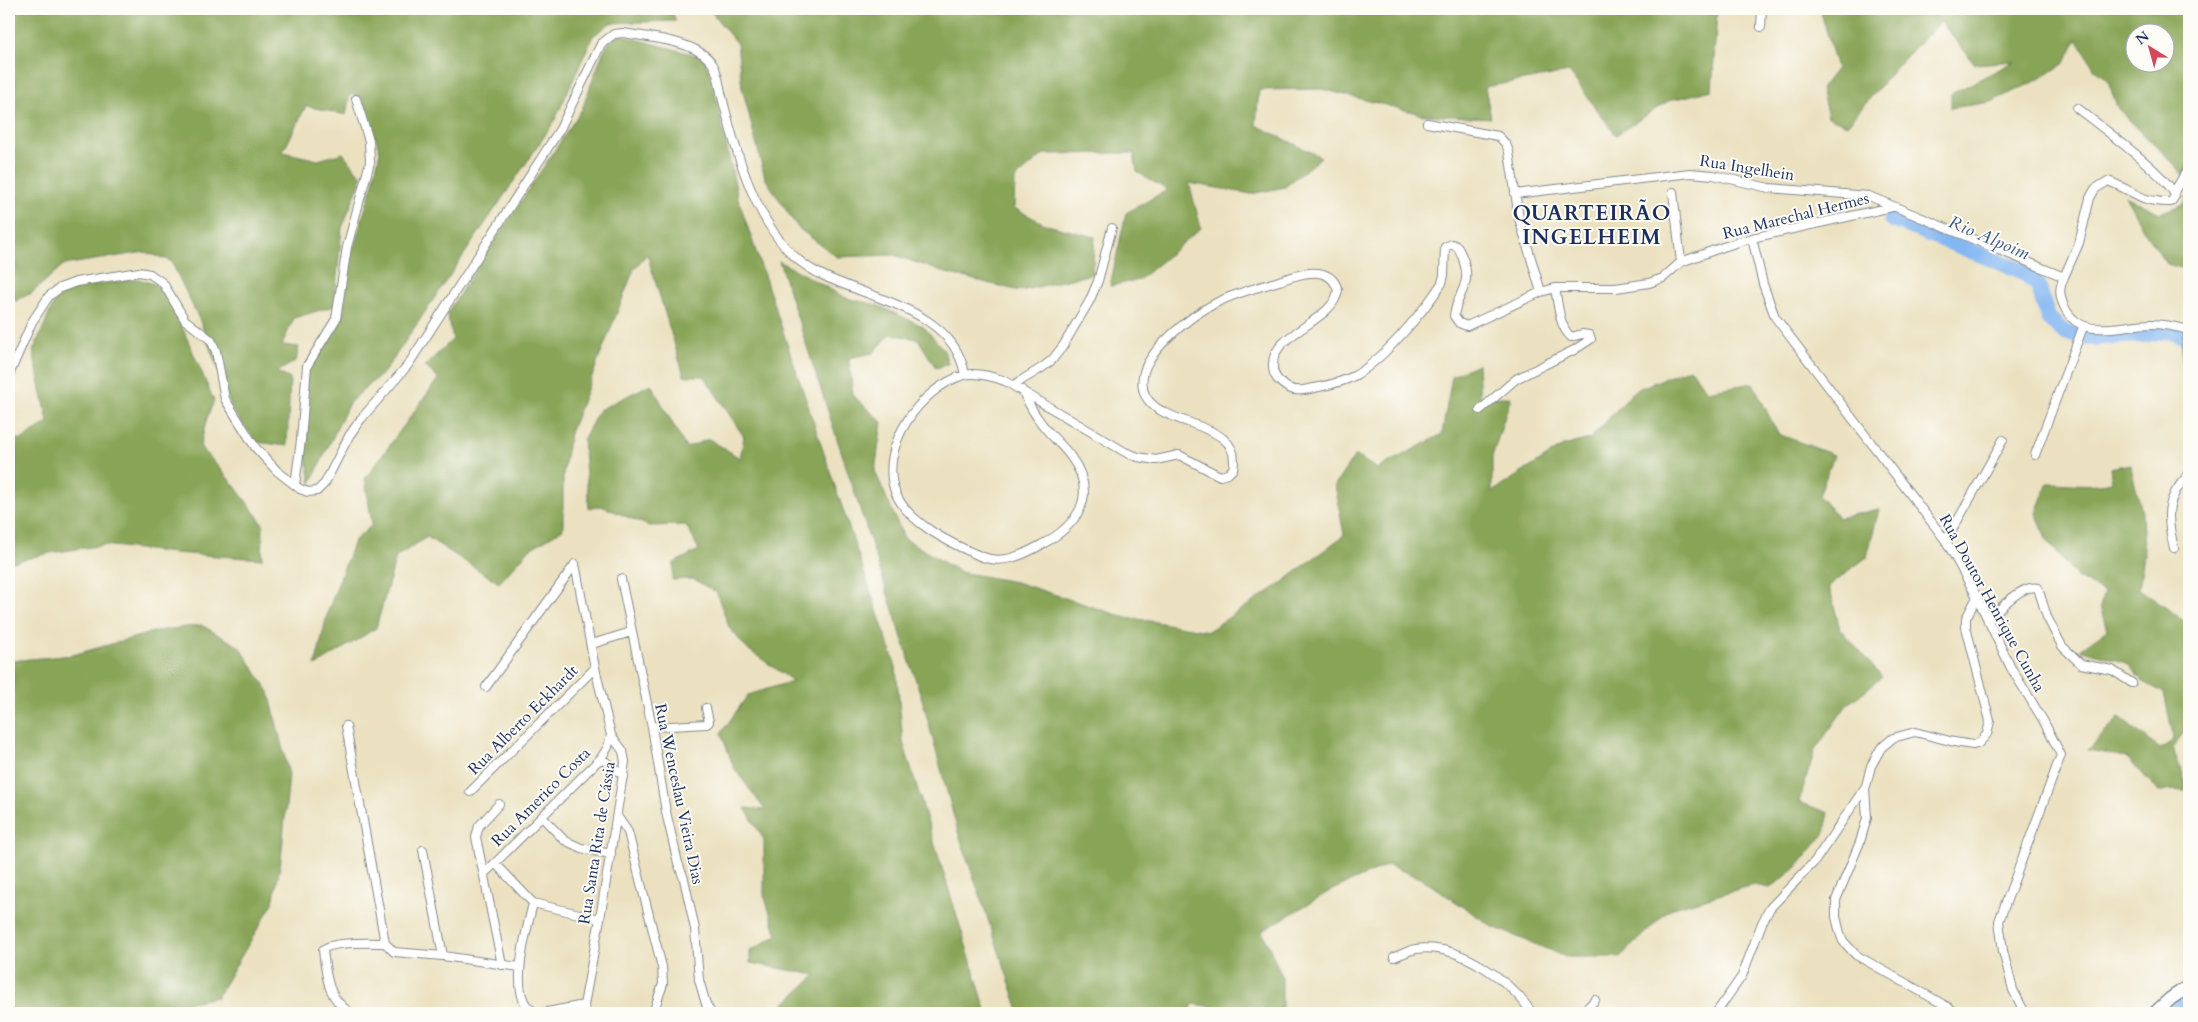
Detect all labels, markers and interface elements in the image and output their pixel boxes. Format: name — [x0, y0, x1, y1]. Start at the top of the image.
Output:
north arrow — [2126, 22, 2176, 72]
text: N — [2132, 27, 2153, 49]
street label: Rua Ingelhein — [1698, 150, 1796, 186]
street label: Rua Marechal Hermes — [1720, 187, 1872, 245]
district label: QUARTEIRÃO INGELHEIM — [1513, 199, 1671, 252]
water label: Rio Alpoim — [1945, 210, 2034, 266]
street label: Rua Doutor Henrique Cunha — [1934, 510, 2050, 696]
street label: Rua Alberto Eckhardt — [463, 660, 583, 780]
street label: Rua Wenceslau Vieira Dias — [649, 702, 709, 886]
street label: Rua Americo Costa — [487, 742, 596, 851]
street label: Rua Santa Rita de Cássia — [573, 760, 621, 926]

